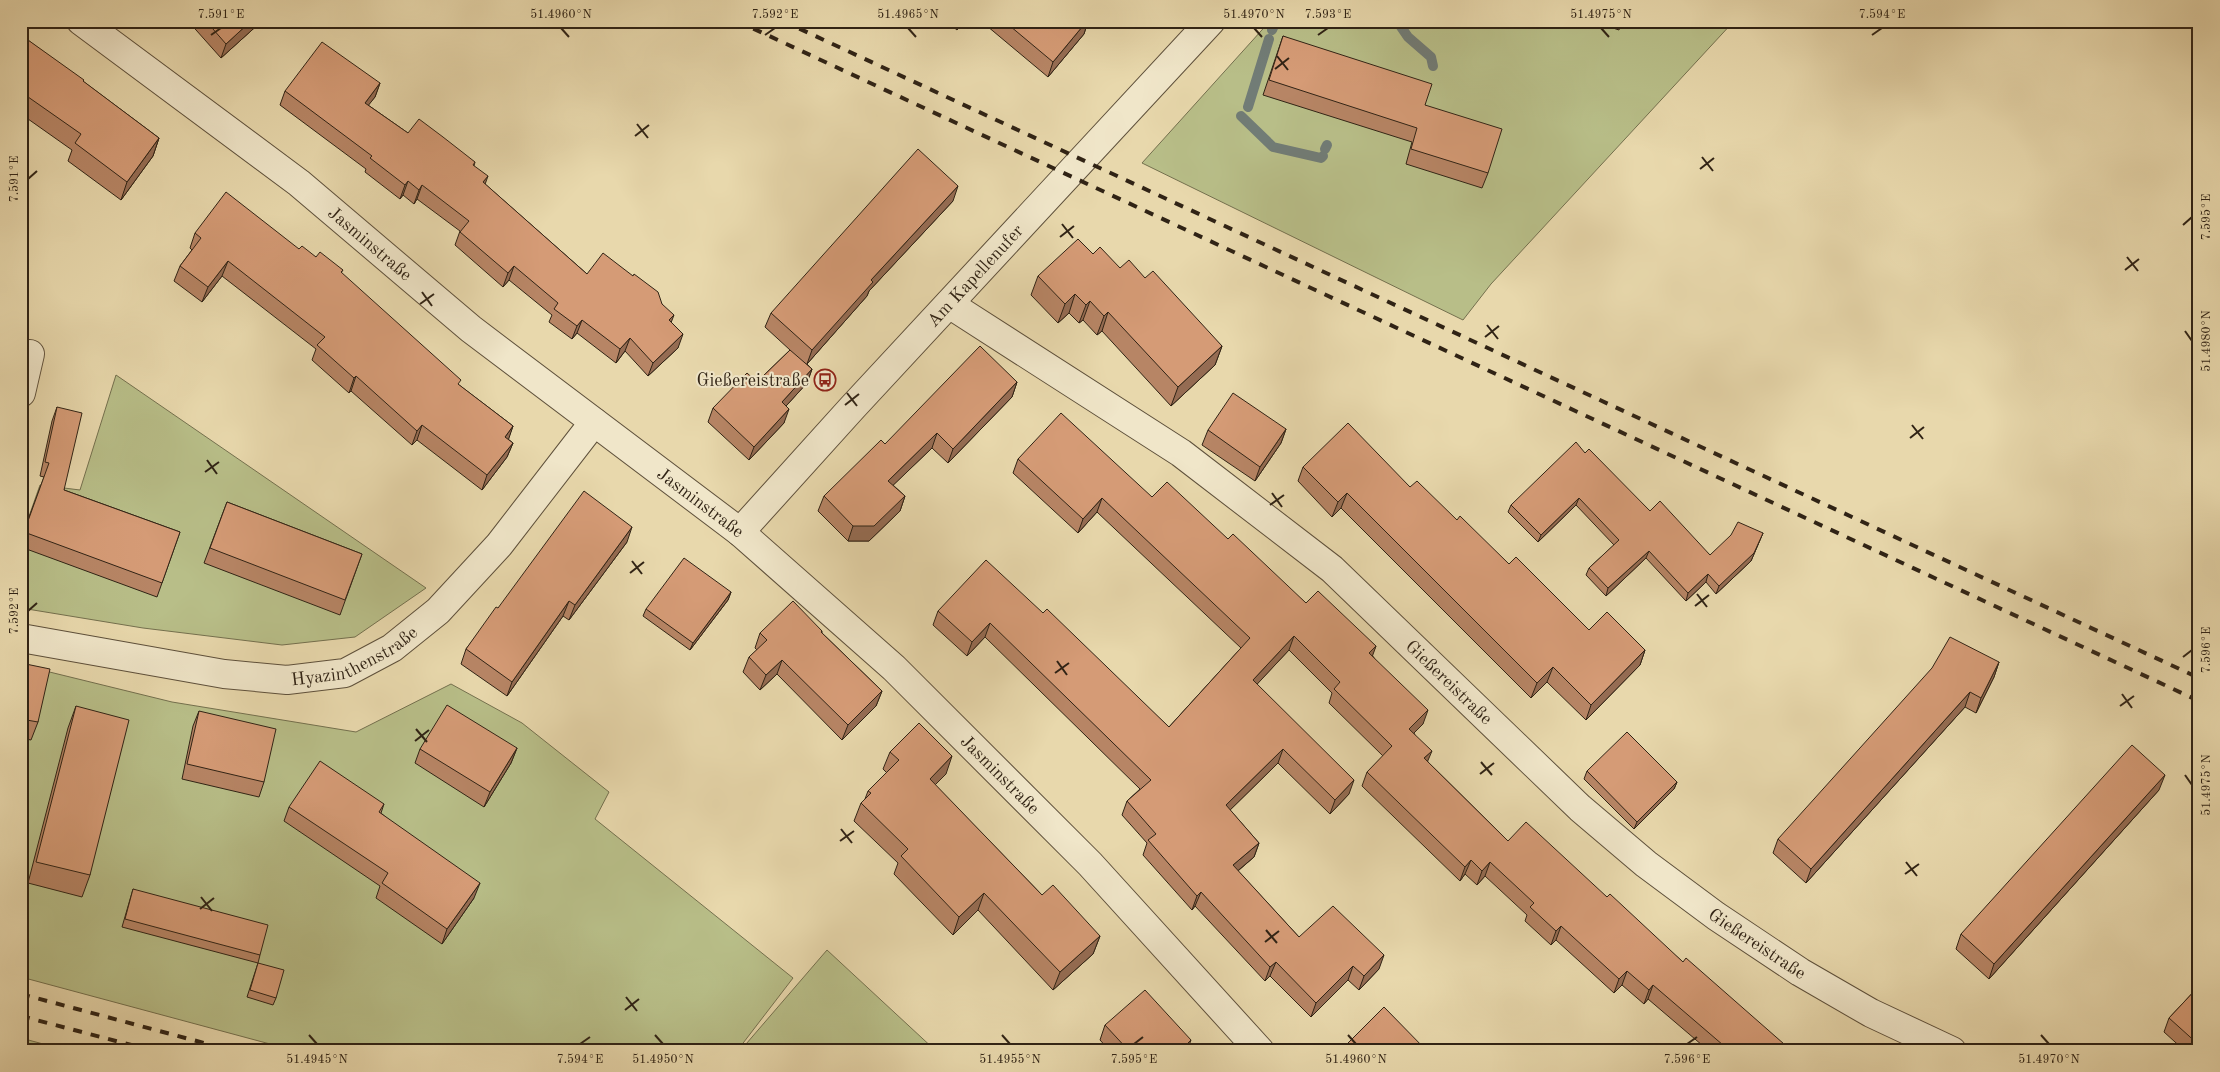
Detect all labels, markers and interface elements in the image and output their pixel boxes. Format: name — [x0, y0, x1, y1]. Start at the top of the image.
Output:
text: 7.591°E — [198, 8, 244, 21]
text: 51.4960°N — [530, 8, 592, 21]
text: 7.592°E — [752, 8, 798, 21]
text: 51.4965°N — [877, 8, 939, 21]
text: 51.4970°N — [1223, 8, 1285, 21]
text: 7.593°E — [1305, 8, 1351, 21]
text: 51.4975°N — [1570, 8, 1632, 21]
text: 7.594°E — [1859, 8, 1905, 21]
text: 7.591°E — [8, 156, 21, 202]
text: 7.595°E — [2200, 194, 2213, 240]
street label: Jasminstraße — [324, 204, 415, 285]
street label: Am Kapellenufer — [924, 221, 1028, 331]
text: 51.4980°N — [2200, 310, 2213, 372]
bus stop icon: Gießereistraße — [813, 368, 837, 392]
place label: Gießereistraße — [697, 372, 809, 390]
street label: Jasminstraße — [653, 465, 747, 542]
text: 7.592°E — [8, 588, 21, 634]
street label: Hyazinthenstraße — [290, 623, 421, 689]
text: 7.596°E — [2200, 627, 2213, 673]
street label: Gießereistraße — [1402, 637, 1495, 728]
street label: Jasminstraße — [957, 732, 1043, 818]
text: 51.4975°N — [2200, 754, 2213, 816]
street label: Gießereistraße — [1705, 906, 1808, 983]
text: 51.4945°N — [286, 1053, 348, 1066]
text: 7.594°E — [557, 1053, 603, 1066]
text: 51.4950°N — [632, 1053, 694, 1066]
text: 51.4955°N — [979, 1053, 1041, 1066]
text: 7.595°E — [1111, 1053, 1157, 1066]
text: 51.4960°N — [1325, 1053, 1387, 1066]
text: 7.596°E — [1664, 1053, 1710, 1066]
text: 51.4970°N — [2018, 1053, 2080, 1066]

